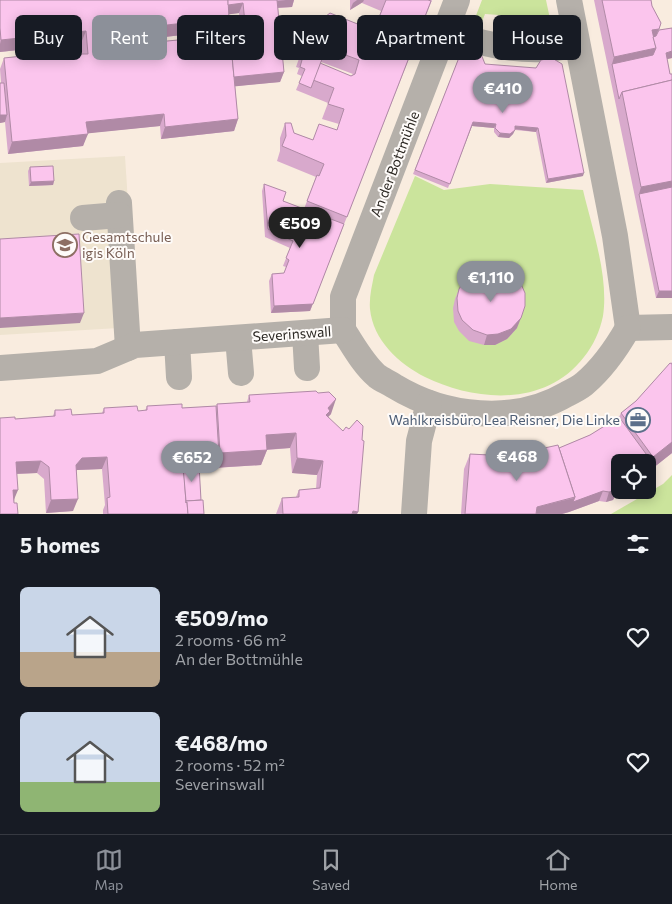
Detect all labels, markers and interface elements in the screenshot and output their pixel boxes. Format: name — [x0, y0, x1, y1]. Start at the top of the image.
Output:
chip: Buy — [15, 15, 82, 60]
chip: Rent — [92, 15, 167, 60]
chip: Filters — [177, 15, 264, 60]
chip: New — [274, 15, 347, 60]
chip: Apartment — [357, 15, 483, 60]
chip: House — [493, 15, 581, 60]
pin: €410 — [473, 72, 533, 114]
text: €410 — [484, 78, 522, 97]
street label: An der Bottmühle — [367, 109, 423, 219]
pin: €509 — [270, 206, 330, 249]
text: €509 — [279, 213, 321, 232]
place label: Gesamtschule igis Köln — [82, 228, 171, 261]
school or university icon: Gesamtschule igis Köln — [52, 232, 78, 258]
pin: €1,110 — [450, 260, 532, 303]
text: €1,110 — [468, 267, 514, 286]
street label: Severinswall — [252, 322, 332, 345]
office icon: Wahlkreisbüro Lea Reisner, Die Linke — [625, 407, 651, 433]
place label: Wahlkreisbüro Lea Reisner, Die Linke — [389, 411, 620, 428]
pin: €652 — [162, 440, 222, 483]
pin: €468 — [487, 440, 547, 482]
text: €468 — [497, 446, 537, 465]
text: €652 — [172, 447, 212, 466]
map controls — [611, 454, 656, 499]
button: locate — [611, 454, 656, 499]
icon: filters — [624, 530, 652, 558]
text: 5 homes — [20, 532, 100, 557]
text: €509/mo — [175, 605, 268, 630]
icon: home — [60, 607, 120, 667]
icon: heart — [624, 623, 652, 651]
text: 2 rooms · 66 m² — [175, 630, 286, 649]
text: An der Bottmühle — [175, 649, 303, 668]
text: €468/mo — [175, 730, 268, 755]
icon: home — [60, 732, 120, 792]
icon: heart — [624, 748, 652, 776]
text: 2 rooms · 52 m² — [175, 755, 285, 774]
text: Severinswall — [175, 774, 265, 793]
tab: Map — [94, 846, 123, 893]
tab: Saved — [312, 846, 350, 893]
tab: Home — [539, 846, 578, 893]

